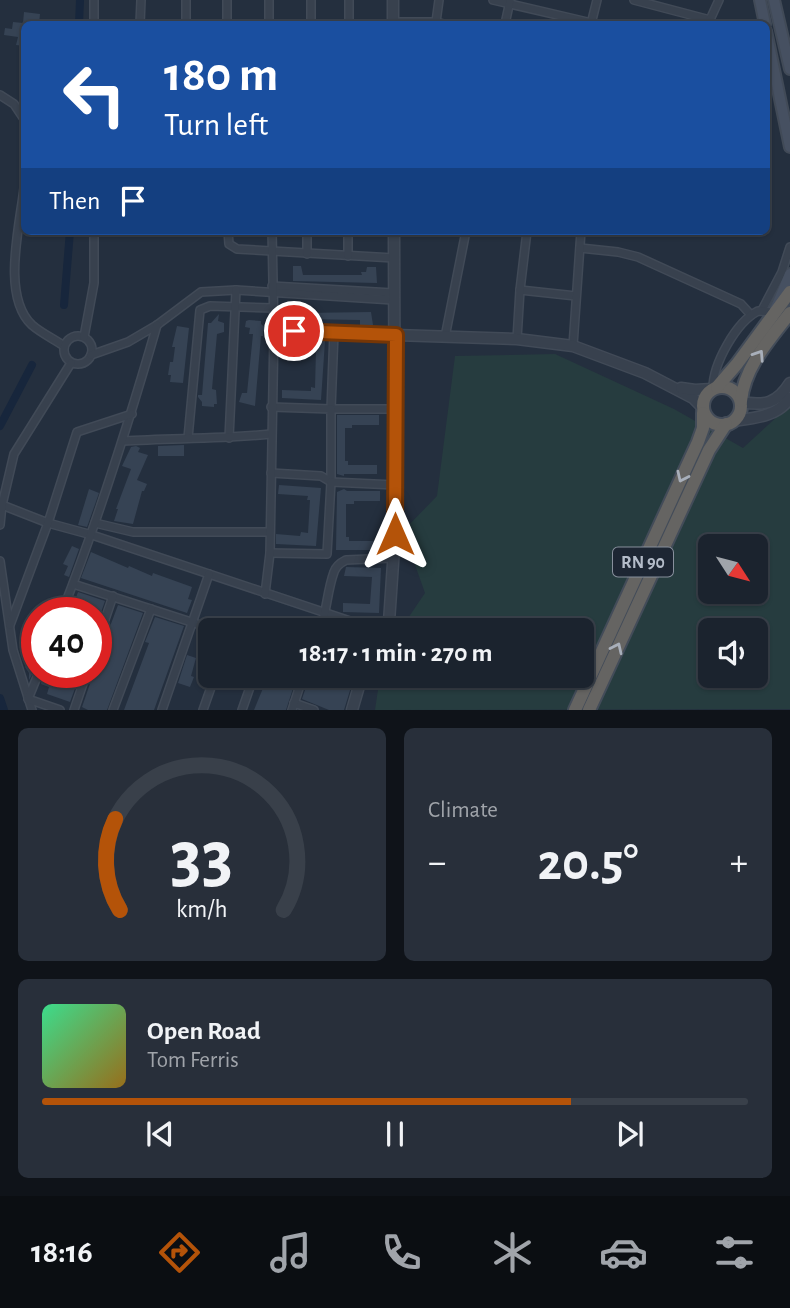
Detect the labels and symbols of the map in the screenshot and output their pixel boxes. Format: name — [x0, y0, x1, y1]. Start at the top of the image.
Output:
pin — [264, 301, 324, 361]
one-way arrow — [751, 349, 764, 362]
one-way arrow — [676, 470, 690, 482]
position arrow — [358, 497, 432, 571]
north arrow — [698, 534, 768, 604]
road number: RN 90 — [613, 548, 673, 576]
speed limit sign: 40 — [21, 597, 112, 688]
one-way arrow — [609, 643, 623, 655]

